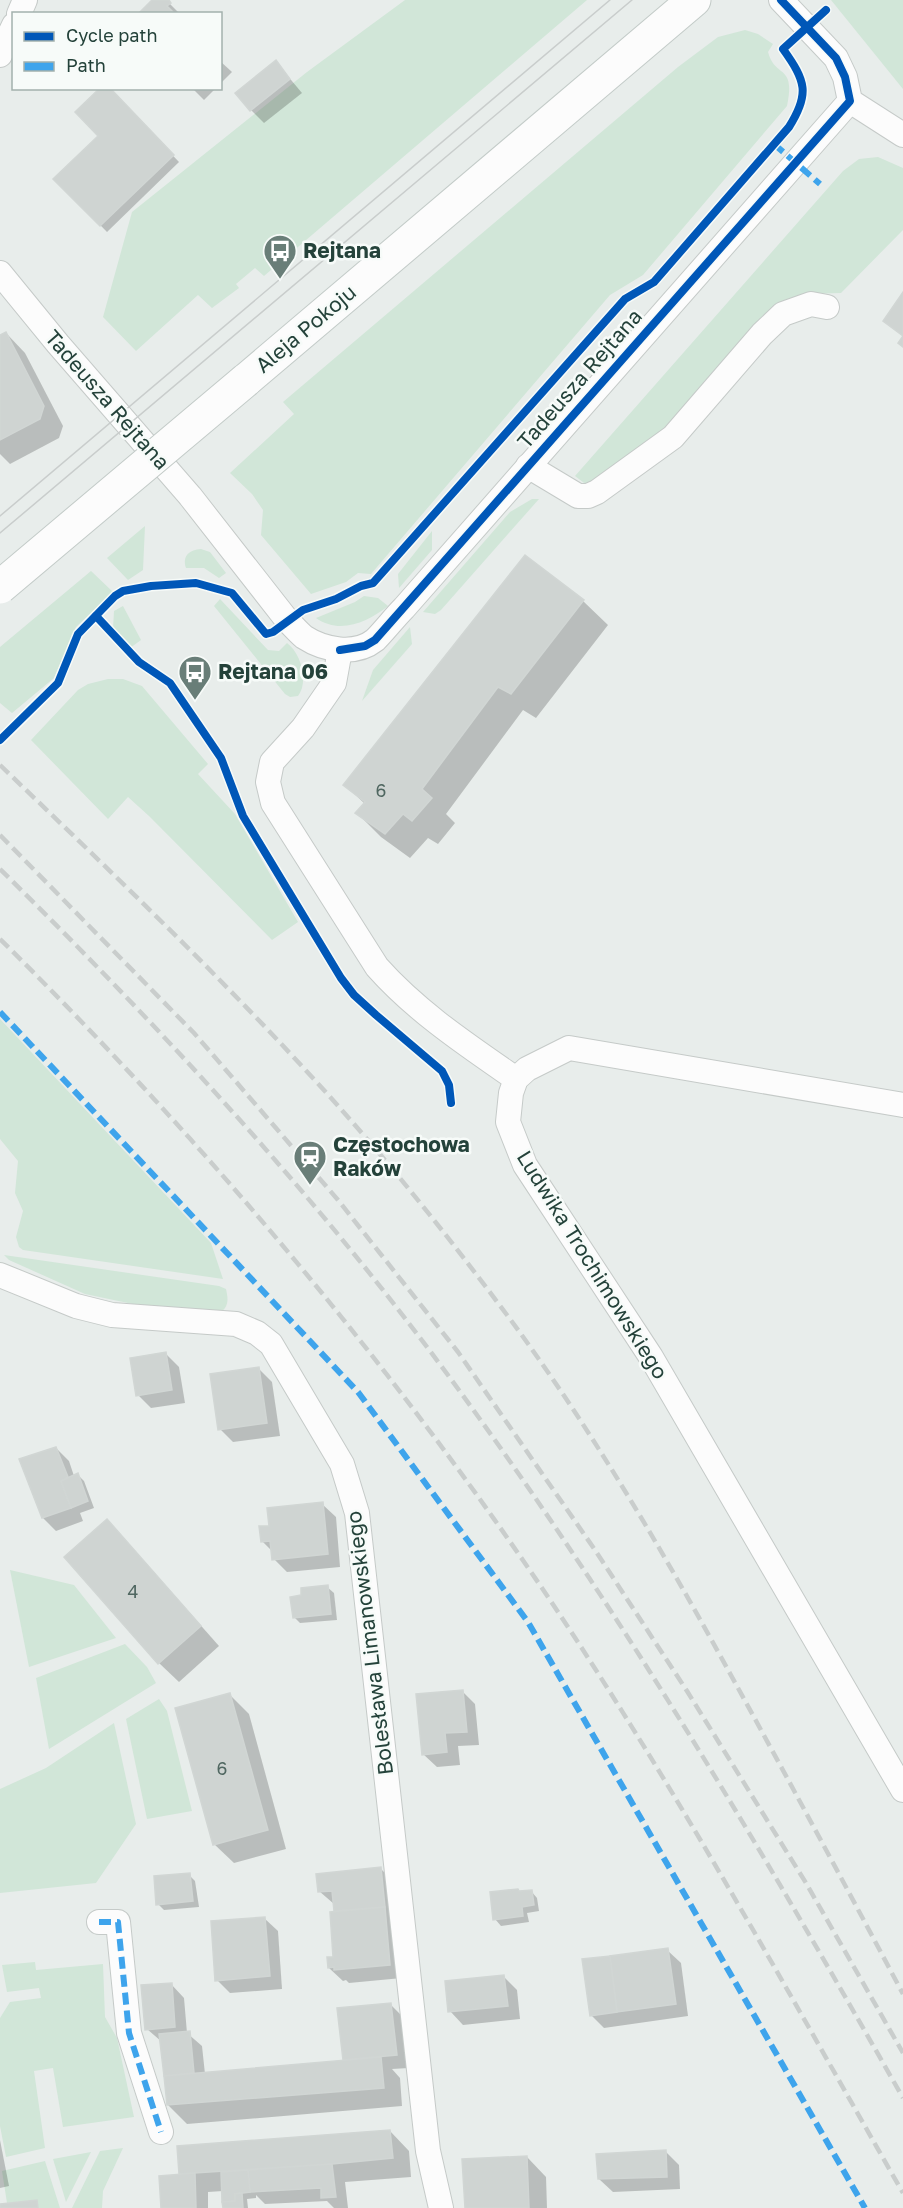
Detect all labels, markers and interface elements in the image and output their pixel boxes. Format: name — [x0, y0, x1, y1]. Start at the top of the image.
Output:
legend — [12, 12, 222, 90]
text: Cycle path — [66, 24, 158, 46]
text: Path — [66, 54, 106, 76]
bus stop icon: Rejtana — [262, 233, 298, 280]
place label: Rejtana — [303, 237, 381, 263]
street label: Aleja Pokoju — [250, 279, 361, 378]
street label: Tadeusza Rejtana — [511, 303, 647, 454]
street label: Tadeusza Rejtana — [40, 324, 176, 475]
bus stop icon: Rejtana 06 — [177, 654, 213, 701]
place label: Rejtana 06 — [218, 658, 328, 684]
house number: 6 — [376, 779, 386, 801]
place label: Częstochowa Raków — [333, 1131, 470, 1181]
station icon: Częstochowa Raków — [292, 1139, 328, 1186]
street label: Ludwika Trochimowskiego — [512, 1145, 674, 1384]
street label: Bolesława Limanowskiego — [340, 1510, 398, 1777]
house number: 4 — [128, 1580, 139, 1602]
house number: 6 — [217, 1757, 227, 1779]

